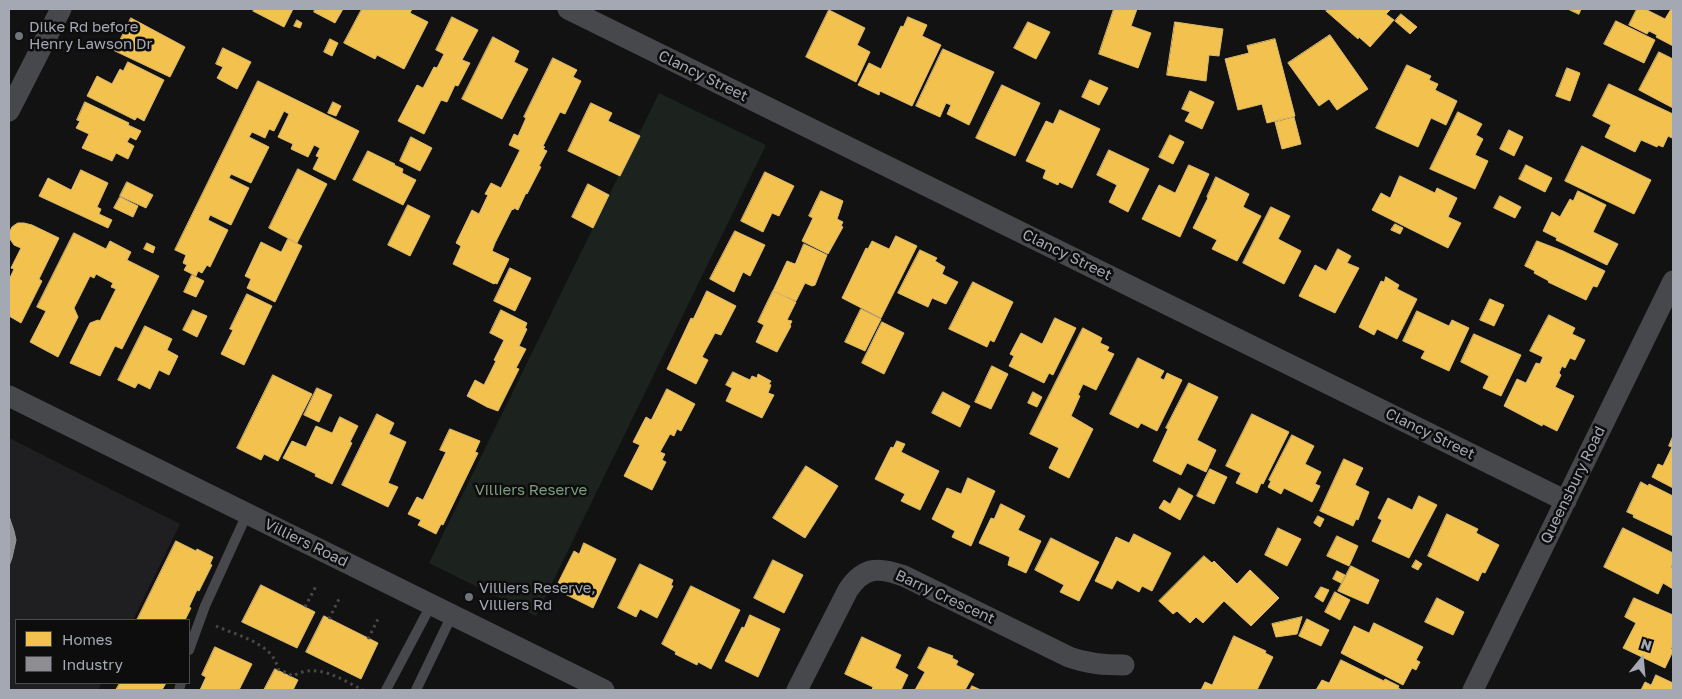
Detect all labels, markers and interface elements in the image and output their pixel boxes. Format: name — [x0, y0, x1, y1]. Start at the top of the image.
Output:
place label: Dilke Rd before Henry Lawson Dr — [29, 18, 152, 53]
marker: Dilke Rd before Henry Lawson Dr — [13, 30, 25, 42]
street label: Clancy Street — [655, 47, 751, 105]
street label: Clancy Street — [1019, 226, 1115, 284]
street label: Clancy Street — [1382, 405, 1478, 463]
street label: Queensbury Road — [1537, 423, 1609, 547]
park label: Villiers Reserve — [475, 481, 587, 499]
street label: Villiers Road — [261, 515, 351, 571]
street label: Barry Crescent — [893, 566, 997, 628]
place label: Villiers Reserve, Villiers Rd — [479, 579, 596, 614]
marker: Villiers Reserve, Villiers Rd — [463, 591, 475, 603]
legend — [15, 619, 190, 684]
text: Homes — [62, 630, 112, 648]
north arrow — [1617, 634, 1667, 684]
text: N — [1639, 634, 1654, 654]
text: Industry — [62, 655, 123, 673]

